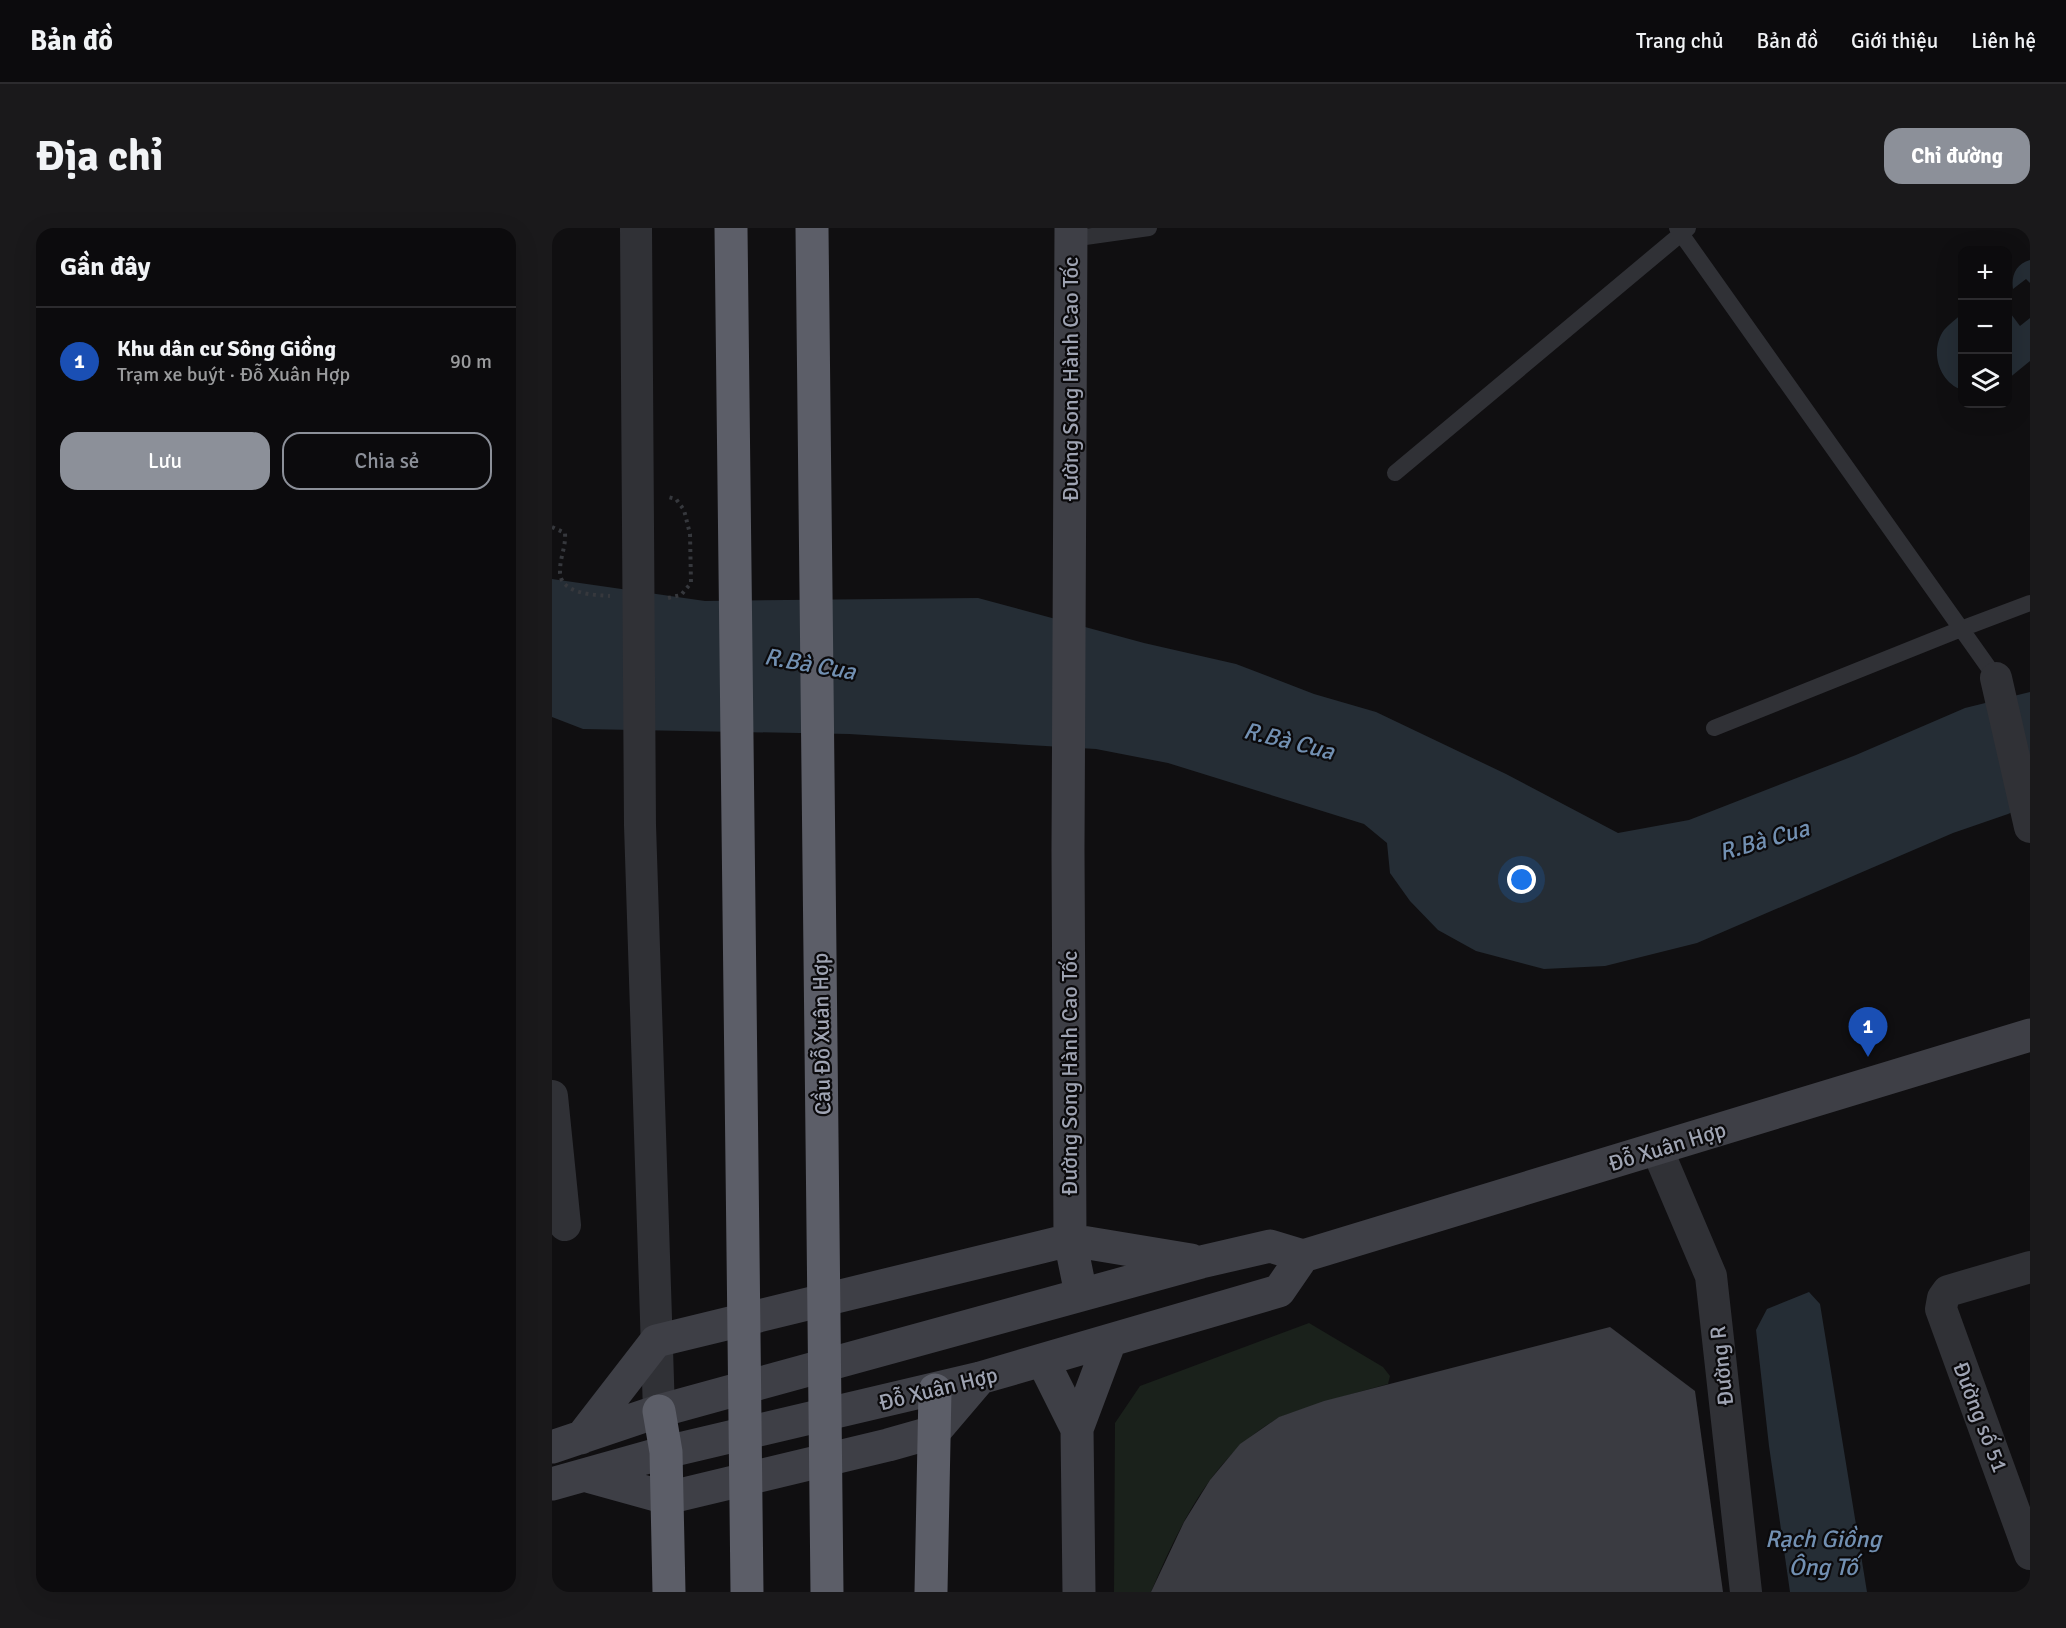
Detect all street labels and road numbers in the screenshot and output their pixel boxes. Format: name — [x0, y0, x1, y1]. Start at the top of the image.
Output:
street label: Đường Song Hành Cao Tốc — [1057, 257, 1084, 501]
street label: Đường Song Hành Cao Tốc — [1056, 951, 1083, 1195]
street label: Cầu Đỗ Xuân Hợp — [807, 953, 836, 1115]
street label: Đỗ Xuân Hợp — [1605, 1116, 1729, 1177]
street label: Đường R — [1704, 1325, 1739, 1407]
street label: Đường số 51 — [1947, 1358, 2014, 1476]
street label: Đỗ Xuân Hợp — [876, 1361, 1000, 1416]

